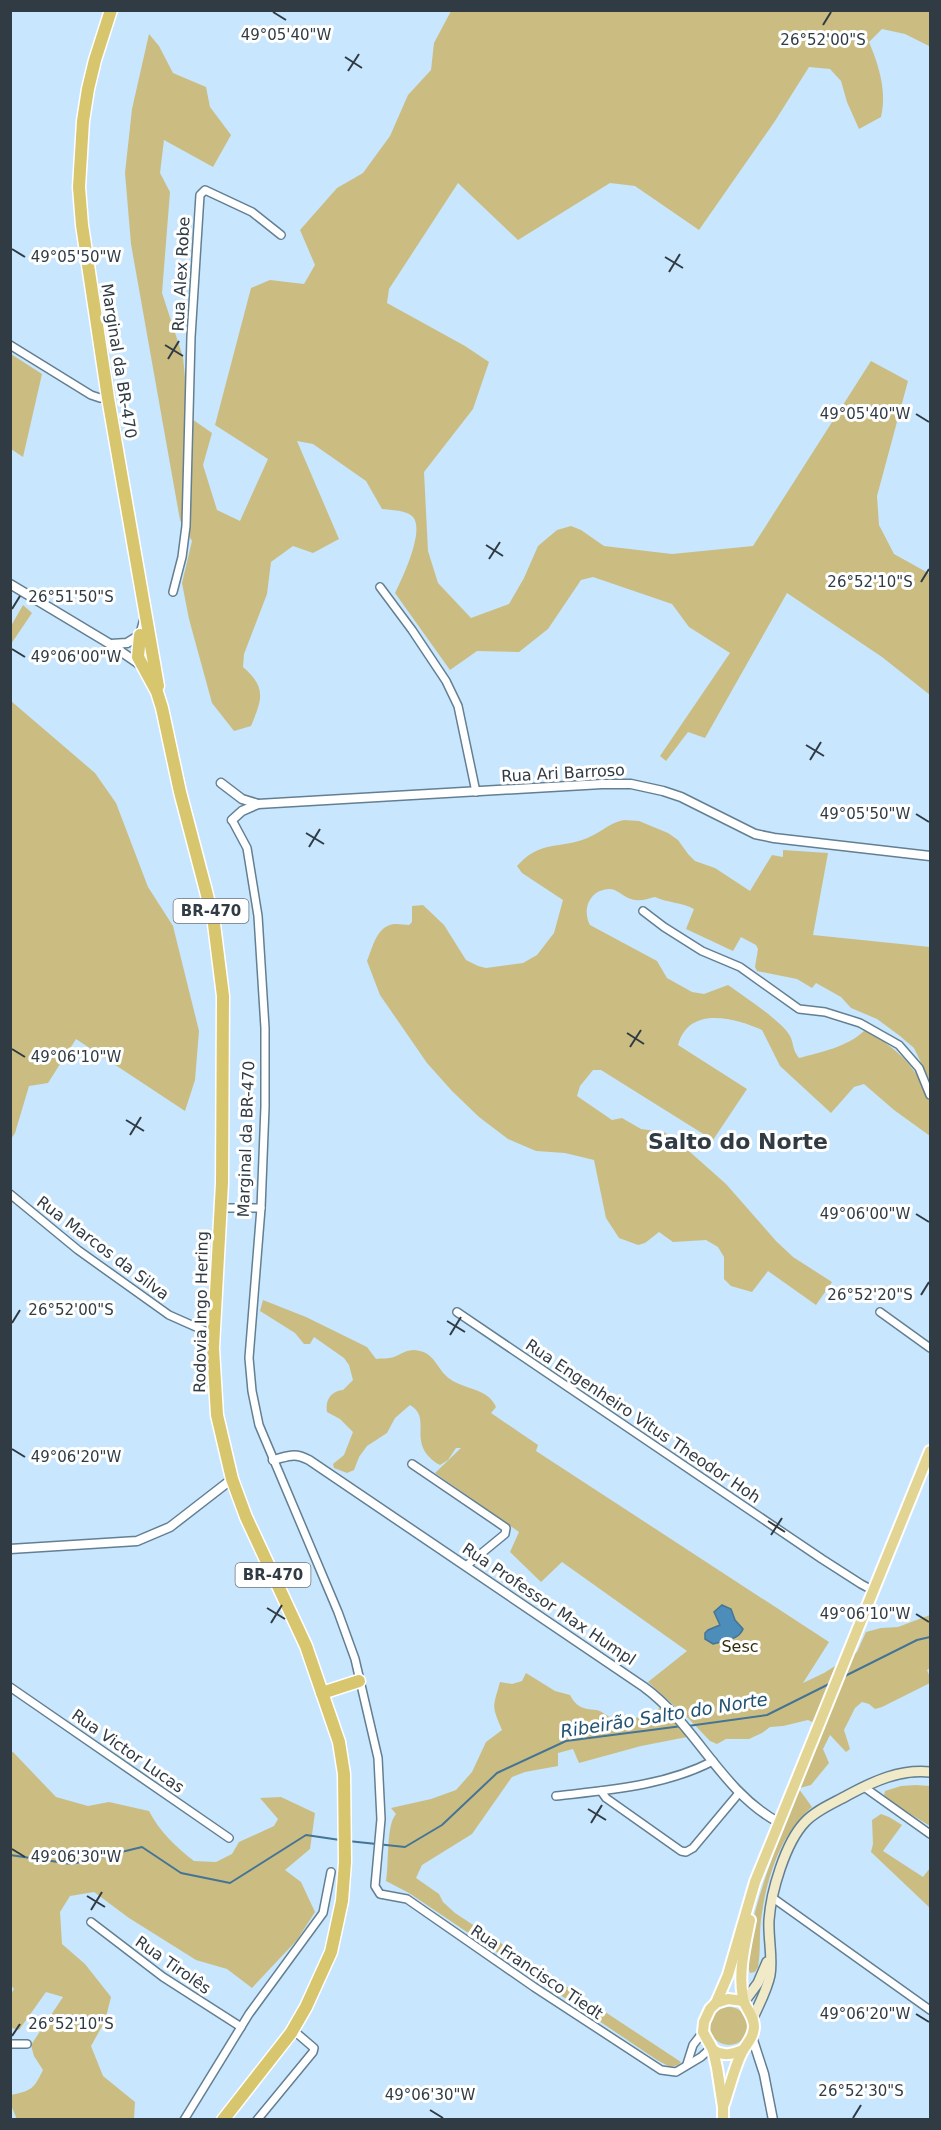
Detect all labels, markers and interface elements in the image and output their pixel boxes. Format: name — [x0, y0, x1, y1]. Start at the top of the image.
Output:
text: 49°05'40"W — [241, 26, 331, 44]
text: 26°52'00"S — [780, 31, 866, 49]
street label: Rua Alex Robe — [169, 216, 193, 332]
text: 49°05'50"W — [31, 248, 121, 266]
street label: Marginal da BR-470 — [97, 282, 141, 440]
text: 49°05'40"W — [820, 405, 910, 423]
text: 26°52'10"S — [827, 573, 913, 591]
text: 26°51'50"S — [28, 588, 114, 606]
text: 49°06'00"W — [31, 648, 121, 666]
street label: Rua Ari Barroso — [501, 760, 625, 786]
text: 49°05'50"W — [820, 805, 910, 823]
road number: BR-470 — [174, 899, 248, 923]
text: 49°06'10"W — [31, 1048, 121, 1066]
street label: Marginal da BR-470 — [234, 1060, 258, 1218]
district label: Salto do Norte — [648, 1129, 828, 1154]
street label: Rua Marcos da Silva — [33, 1192, 173, 1304]
text: 49°06'00"W — [820, 1205, 910, 1223]
street label: Rodovia Ingo Hering — [190, 1231, 212, 1393]
text: 26°52'20"S — [827, 1286, 913, 1304]
text: 26°52'00"S — [28, 1301, 114, 1319]
street label: Rua Engenheiro Vitus Theodor Hoh — [522, 1335, 764, 1507]
text: 49°06'20"W — [31, 1448, 121, 1466]
street label: Rua Professor Max Humpl — [459, 1539, 639, 1669]
road number: BR-470 — [236, 1563, 310, 1587]
text: 49°06'10"W — [820, 1605, 910, 1623]
park label: Sesc — [721, 1637, 759, 1656]
water label: Ribeirão Salto do Norte — [559, 1688, 769, 1742]
street label: Rua Victor Lucas — [68, 1705, 188, 1797]
text: 49°06'30"W — [31, 1848, 121, 1866]
street label: Rua Francisco Tiedt — [467, 1921, 607, 2023]
street label: Rua Tirolês — [132, 1932, 214, 1998]
text: 49°06'20"W — [820, 2005, 910, 2023]
text: 26°52'10"S — [28, 2015, 114, 2033]
text: 26°52'30"S — [818, 2082, 904, 2100]
text: 49°06'30"W — [385, 2086, 475, 2104]

